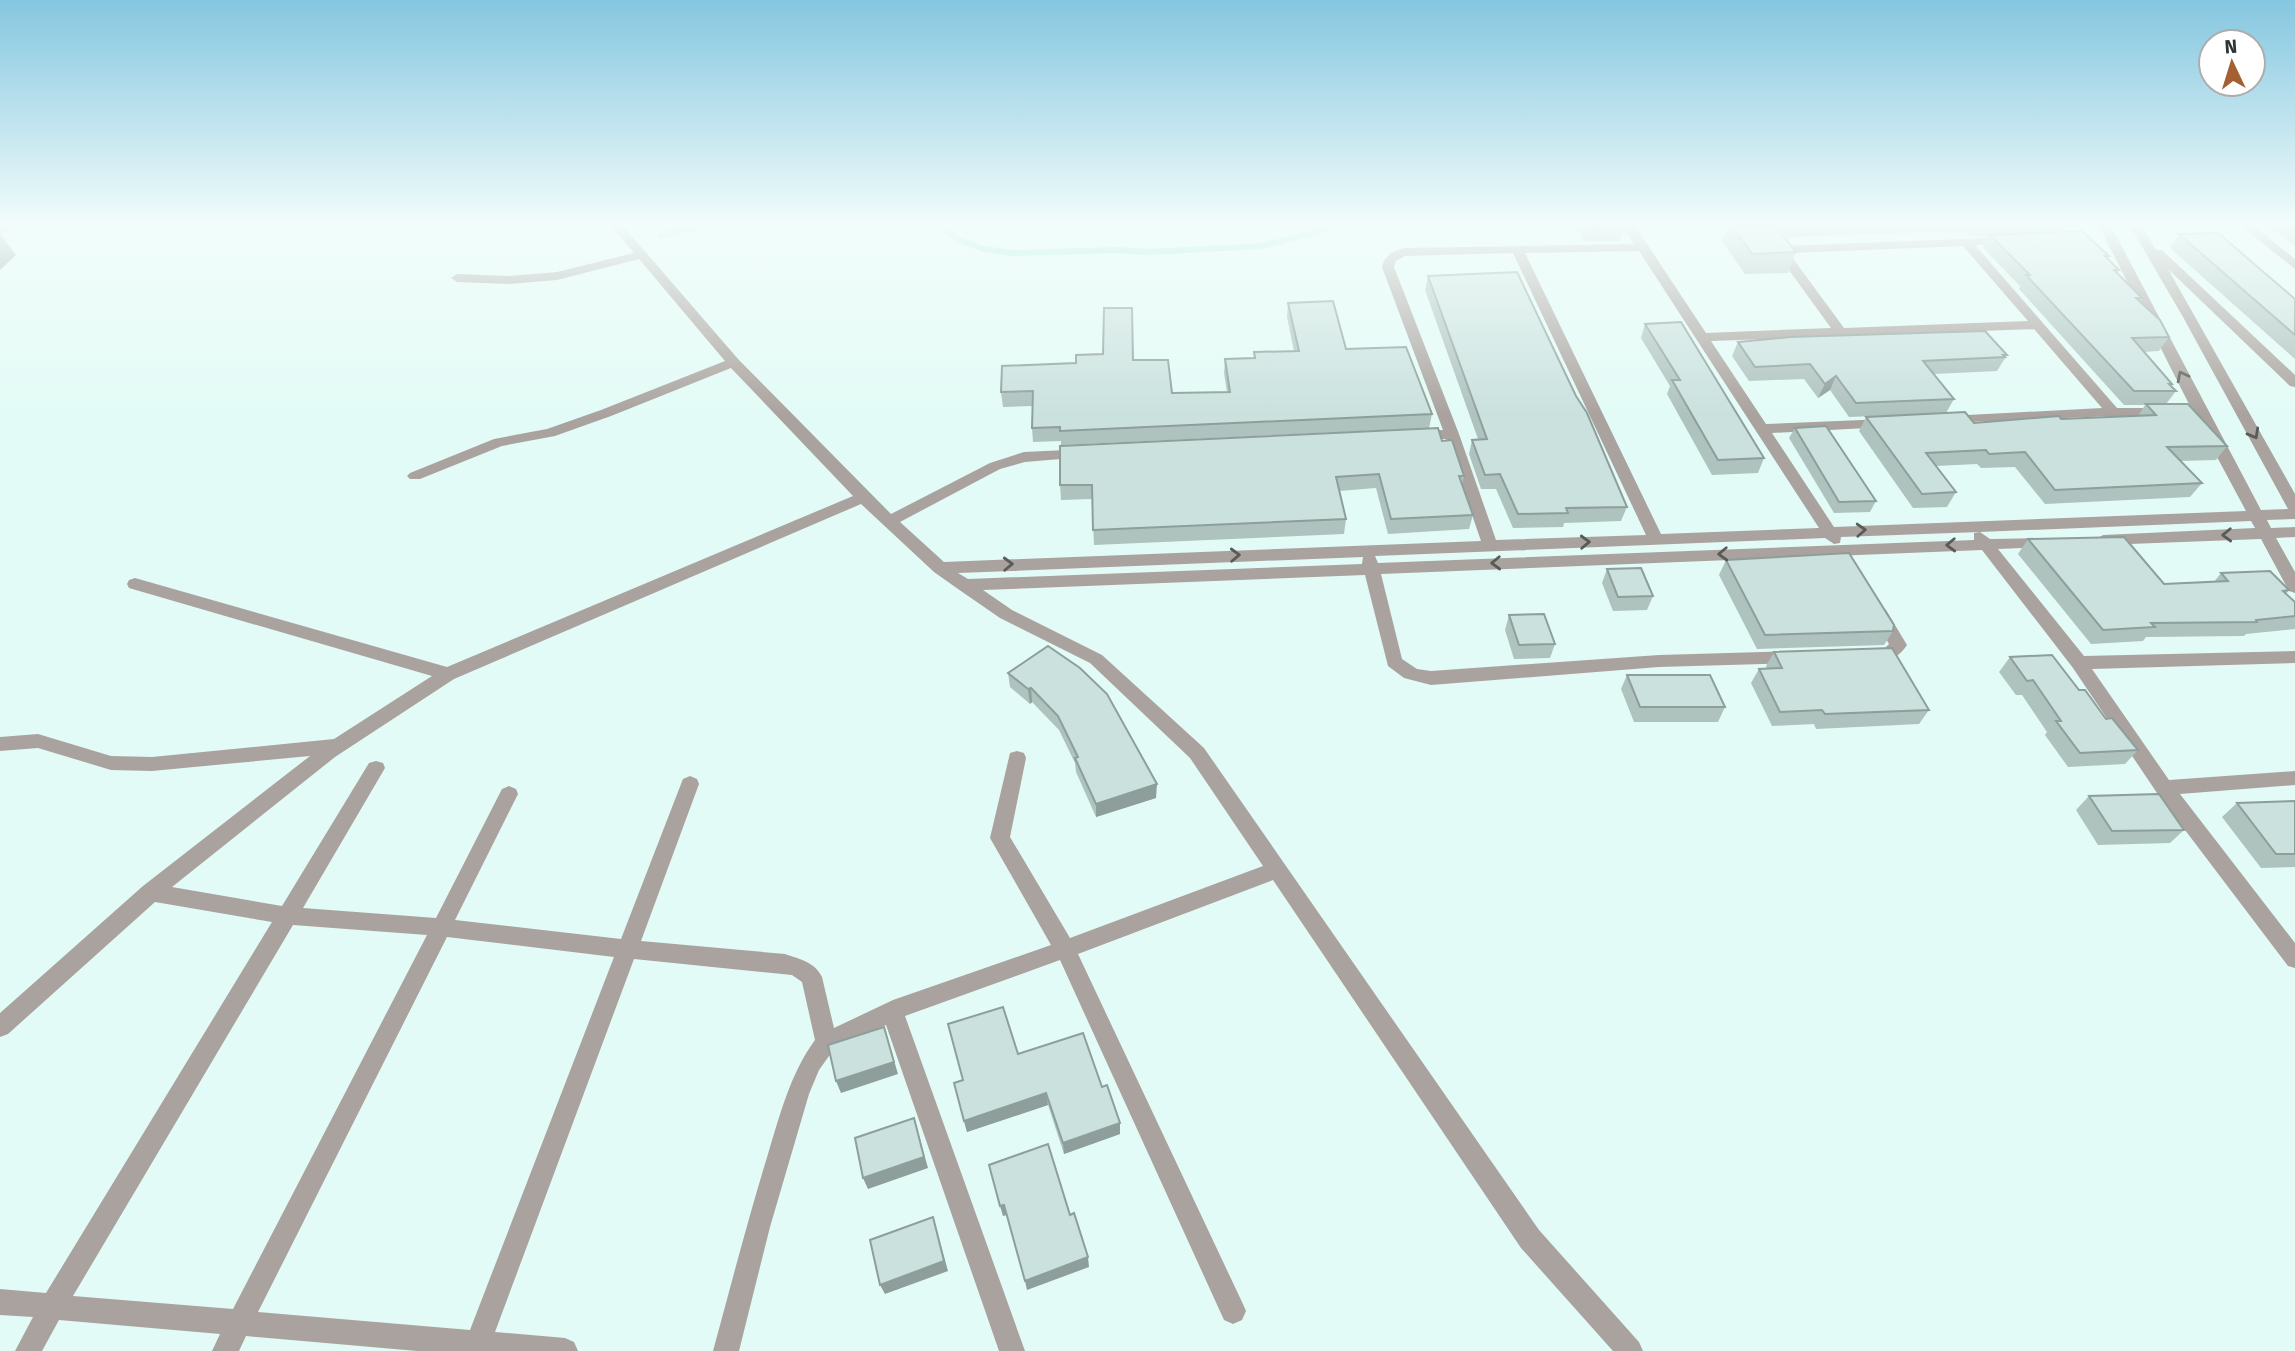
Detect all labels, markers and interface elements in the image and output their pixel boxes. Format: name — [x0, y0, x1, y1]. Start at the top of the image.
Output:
north arrow — [2197, 28, 2267, 98]
text: N — [2224, 35, 2238, 58]
one-way arrow — [2177, 371, 2191, 383]
one-way arrow — [2246, 427, 2259, 439]
one-way arrow — [1856, 523, 1867, 538]
one-way arrow — [2221, 528, 2232, 543]
one-way arrow — [1580, 534, 1591, 549]
one-way arrow — [1945, 538, 1956, 553]
one-way arrow — [1230, 547, 1241, 562]
one-way arrow — [1717, 547, 1728, 562]
one-way arrow — [1003, 556, 1014, 571]
one-way arrow — [1490, 556, 1501, 571]

